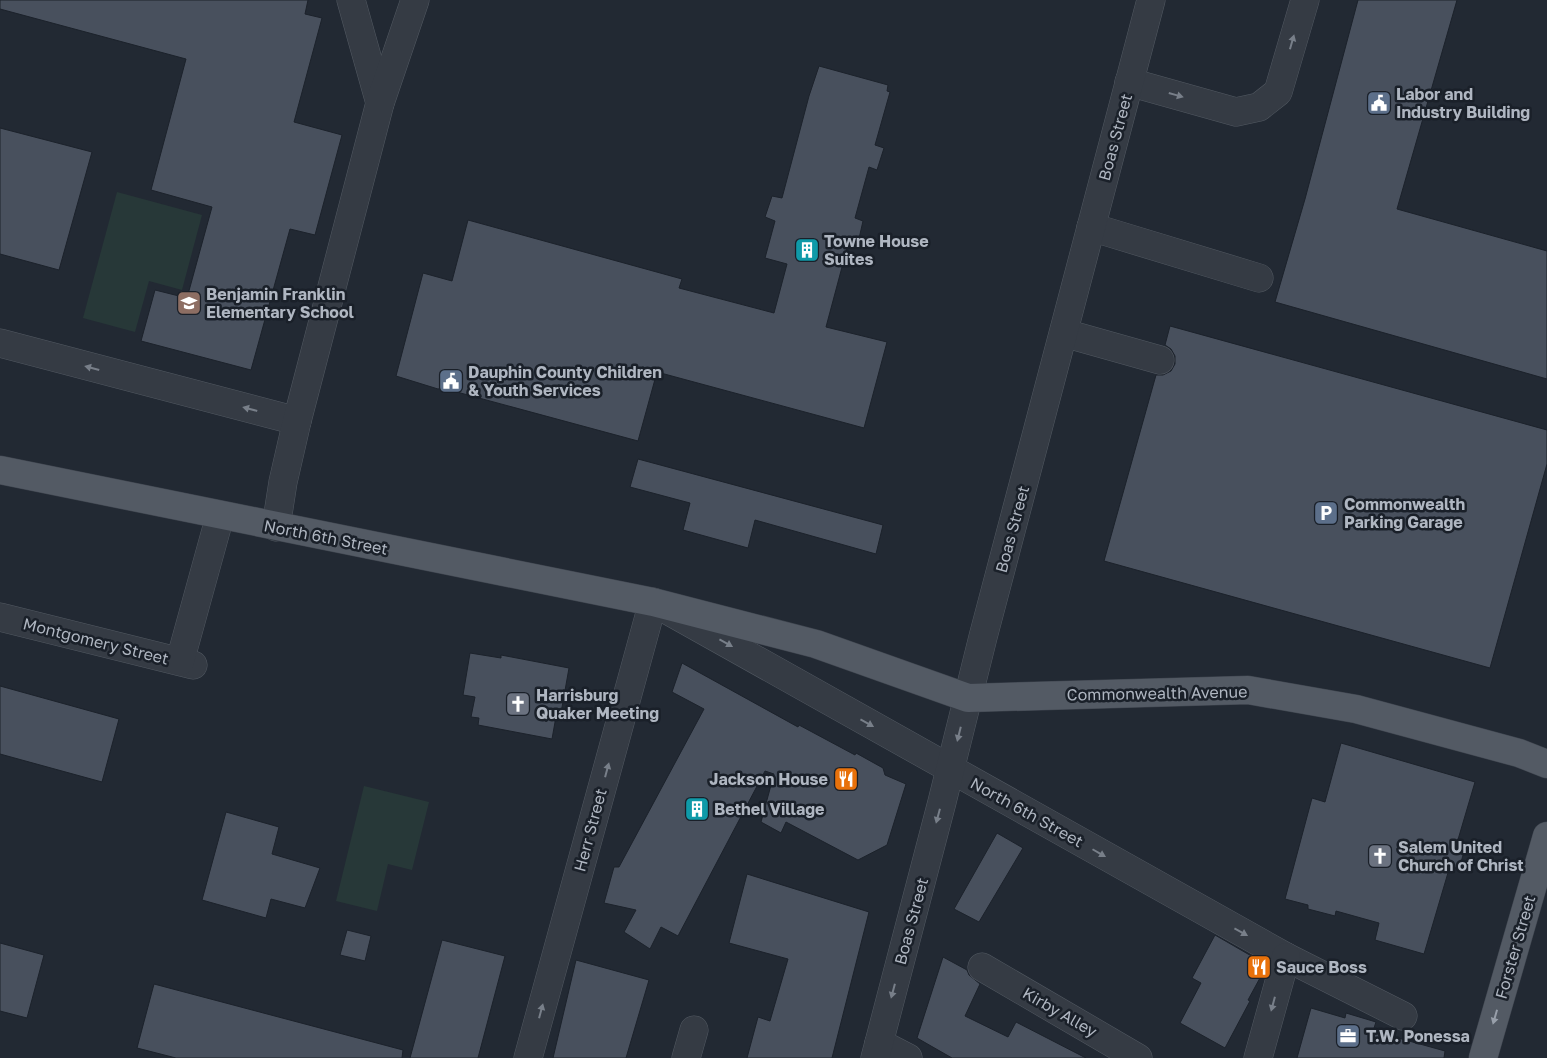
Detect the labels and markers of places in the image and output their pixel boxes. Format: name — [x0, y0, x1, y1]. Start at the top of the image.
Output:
place label: Labor and Industry Building — [1396, 84, 1530, 122]
public building icon: Labor and Industry Building — [1366, 90, 1392, 116]
place label: Towne House Suites — [824, 231, 929, 269]
building icon: Towne House Suites — [794, 237, 820, 263]
place label: Benjamin Franklin Elementary School — [206, 284, 355, 322]
school or university icon: Benjamin Franklin Elementary School — [176, 290, 202, 316]
place label: Dauphin County Children & Youth Services — [468, 362, 662, 400]
public building icon: Dauphin County Children & Youth Services — [438, 368, 464, 394]
place label: Commonwealth Parking Garage — [1344, 494, 1465, 532]
parking icon: Commonwealth Parking Garage — [1313, 500, 1339, 526]
place label: Harrisburg Quaker Meeting — [536, 685, 659, 723]
church icon: Harrisburg Quaker Meeting — [505, 691, 531, 717]
restaurant icon: Jackson House — [833, 766, 859, 792]
place label: Jackson House — [709, 769, 828, 789]
building icon: Bethel Village — [684, 796, 710, 822]
place label: Bethel Village — [714, 799, 825, 819]
place label: Salem United Church of Christ — [1398, 837, 1524, 875]
church icon: Salem United Church of Christ — [1367, 843, 1393, 869]
restaurant icon: Sauce Boss — [1246, 954, 1272, 980]
place label: Sauce Boss — [1276, 957, 1367, 977]
office icon: T.W. Ponessa — [1335, 1023, 1361, 1049]
place label: T.W. Ponessa — [1366, 1026, 1470, 1046]

